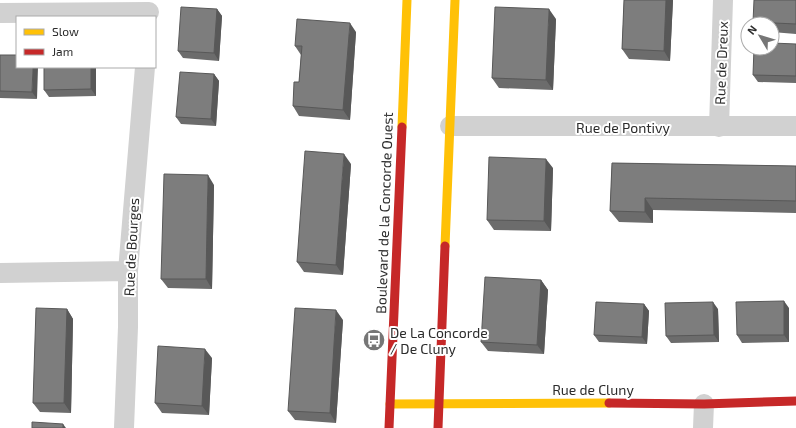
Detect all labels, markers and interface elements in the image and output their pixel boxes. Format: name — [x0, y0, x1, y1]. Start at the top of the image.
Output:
legend — [16, 16, 156, 68]
north arrow — [740, 16, 780, 56]
street label: Rue de Dreux — [711, 20, 731, 105]
text: N — [744, 22, 759, 37]
text: Slow — [52, 24, 79, 38]
text: Jam — [52, 44, 73, 58]
street label: Boulevard de la Concorde Ouest — [372, 112, 396, 314]
street label: Rue de Pontivy — [576, 119, 671, 136]
street label: Rue de Bourges — [120, 197, 142, 297]
place label: De La Concorde / De Cluny — [390, 324, 488, 357]
bus stop icon: De La Concorde / De Cluny — [361, 327, 387, 353]
street label: Rue de Cluny — [552, 381, 634, 398]

